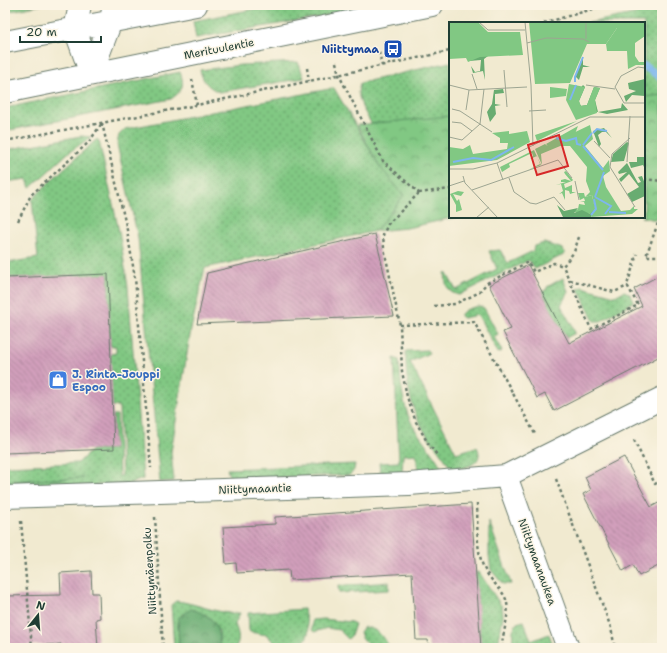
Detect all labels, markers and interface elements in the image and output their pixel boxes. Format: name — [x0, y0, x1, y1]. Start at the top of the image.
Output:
scale bar — [20, 18, 101, 44]
inset map — [449, 22, 645, 218]
text: 20 m — [26, 24, 57, 40]
street label: Merituulentie — [183, 35, 255, 63]
bus stop icon: Niittymaa — [382, 38, 404, 60]
place label: Niittymaa — [321, 42, 379, 57]
place label: J. Rinta-Jouppi Espoo — [72, 367, 160, 395]
shop icon: J. Rinta-Jouppi Espoo — [47, 369, 69, 391]
street label: Niittymaantie — [218, 480, 292, 498]
street label: Niittymaanaukea — [514, 516, 560, 608]
street label: Niittymäenpolku — [139, 527, 161, 615]
north arrow — [18, 595, 58, 635]
text: N — [34, 597, 47, 614]

